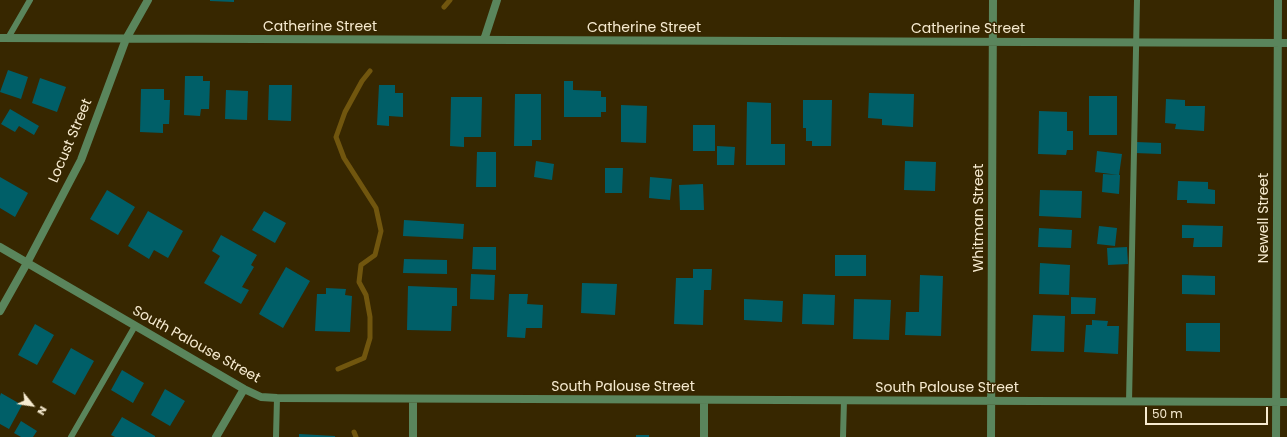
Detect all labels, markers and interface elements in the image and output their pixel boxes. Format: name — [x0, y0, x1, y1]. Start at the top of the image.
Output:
street label: Catherine Street — [263, 19, 377, 35]
street label: Catherine Street — [587, 20, 701, 36]
street label: Catherine Street — [911, 21, 1025, 37]
street label: Locust Street — [46, 96, 96, 186]
street label: Whitman Street — [971, 164, 987, 272]
street label: Newell Street — [1256, 173, 1272, 263]
street label: South Palouse Street — [129, 303, 263, 387]
street label: South Palouse Street — [551, 379, 695, 395]
street label: South Palouse Street — [875, 380, 1019, 396]
north arrow — [12, 385, 52, 425]
scale bar — [1147, 399, 1270, 425]
text: N — [33, 403, 51, 419]
text: 50 m — [1152, 405, 1183, 422]

